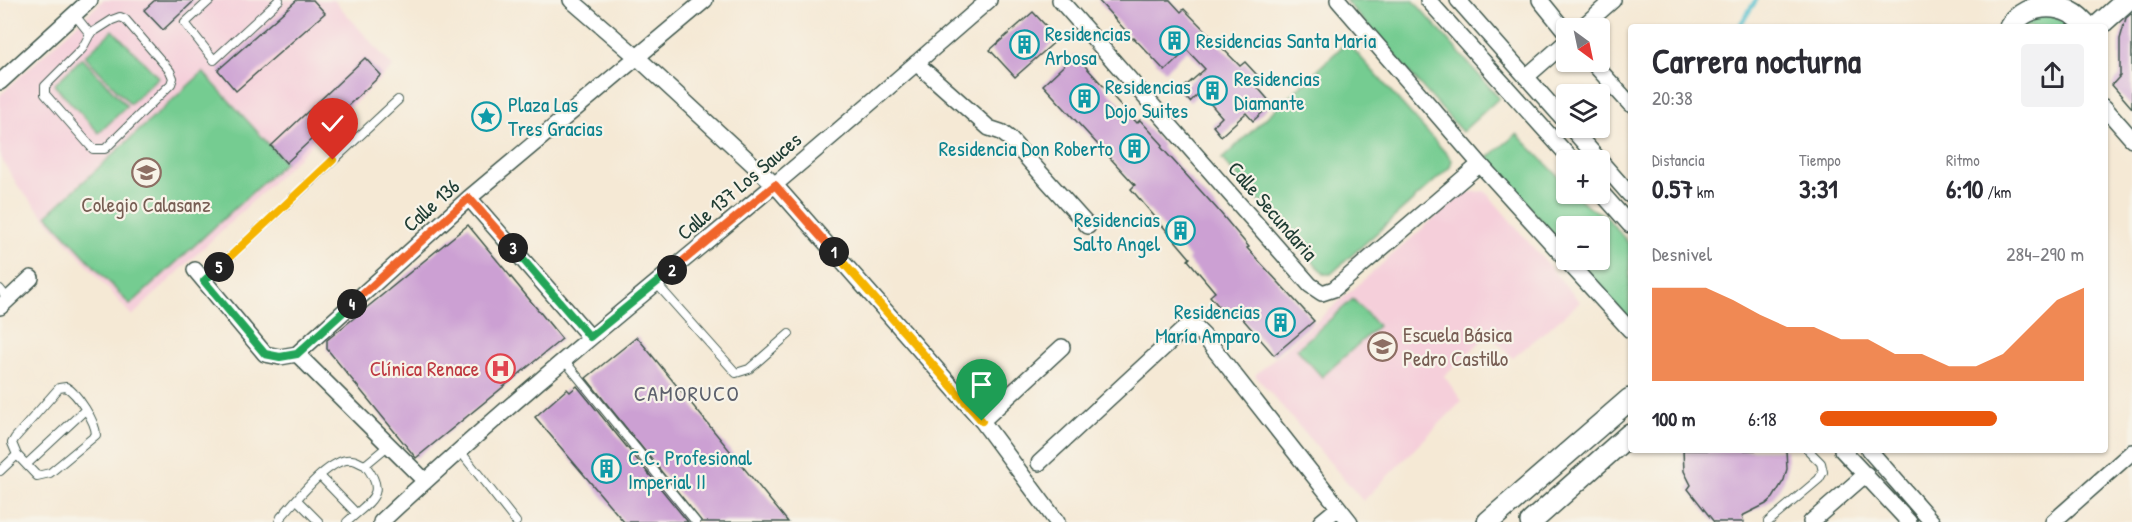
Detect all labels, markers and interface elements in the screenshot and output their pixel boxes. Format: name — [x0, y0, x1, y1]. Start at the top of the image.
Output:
north arrow — [1556, 18, 1610, 72]
map controls — [1556, 18, 1610, 270]
place label: Residencias Arbosa — [1045, 19, 1131, 72]
building icon: Residencias Santa Maria — [1159, 24, 1191, 56]
place label: Residencias Santa Maria — [1196, 26, 1376, 55]
building icon: Residencias Arbosa — [1008, 29, 1040, 61]
text: Carrera nocturna — [1652, 39, 1861, 83]
button: share — [2021, 44, 2084, 107]
place label: Residencias Diamante — [1234, 64, 1320, 117]
place label: Residencias Dojo Suites — [1105, 72, 1191, 125]
building icon: Residencias Diamante — [1197, 74, 1229, 106]
building icon: Residencias Dojo Suites — [1068, 82, 1100, 114]
button: layers — [1556, 84, 1610, 138]
text: 20:38 — [1652, 84, 1693, 111]
place label: Plaza Las Tres Gracias — [508, 90, 603, 143]
pin — [307, 98, 358, 160]
place icon: Plaza Las Tres Gracias — [471, 100, 503, 132]
icon: check — [316, 107, 349, 140]
street label: Calle 137 Los Sauces — [671, 125, 807, 247]
building icon: Residencia Don Roberto — [1118, 132, 1150, 164]
place label: Residencia Don Roberto — [939, 134, 1113, 163]
text: Distancia — [1652, 149, 1704, 171]
text: Tiempo — [1799, 149, 1841, 171]
text: Ritmo — [1946, 149, 1980, 171]
button: + — [1556, 150, 1610, 204]
street label: Calle Secundaria — [1222, 155, 1324, 267]
school or university icon: Colegio Calasanz — [130, 157, 162, 189]
text: 0.57 — [1652, 171, 1693, 206]
text: 3:31 — [1799, 171, 1838, 206]
text: 6:10 — [1946, 171, 1984, 206]
street label: Calle 136 — [396, 172, 466, 238]
text: km — [1693, 181, 1714, 203]
text: /km — [1984, 181, 2011, 203]
place label: Colegio Calasanz — [81, 190, 211, 219]
place label: Residencias Salto Angel — [1073, 205, 1160, 258]
building icon: Residencias Salto Angel — [1165, 215, 1197, 247]
button: − — [1556, 216, 1610, 270]
pin: 3 — [498, 233, 528, 263]
text: 3 — [509, 237, 517, 259]
pin: 1 — [819, 237, 849, 267]
text: Desnivel — [1652, 240, 1712, 267]
text: 284–290 m — [2006, 240, 2084, 267]
text: 1 — [831, 241, 837, 263]
pin: 5 — [204, 252, 234, 282]
pin: 2 — [657, 255, 687, 285]
text: 5 — [216, 256, 222, 278]
text: 2 — [668, 259, 676, 281]
pin: 4 — [337, 289, 367, 319]
text: 4 — [349, 293, 355, 315]
place label: Residencias María Amparo — [1155, 297, 1260, 350]
building icon: Residencias María Amparo — [1265, 307, 1297, 339]
place label: Escuela Básica Pedro Castillo — [1403, 320, 1512, 373]
school or university icon: Escuela Básica Pedro Castillo — [1366, 330, 1398, 362]
hospital icon: Clínica Renace — [484, 352, 516, 384]
place label: Clínica Renace — [370, 354, 479, 383]
pin — [956, 359, 1007, 421]
icon: arrive — [965, 368, 998, 401]
district label: CAMORUCO — [634, 378, 740, 408]
text: 100 m — [1652, 405, 1695, 432]
text: 6:18 — [1748, 405, 1777, 432]
place label: C.C. Profesional Imperial II — [628, 443, 752, 496]
building icon: C.C. Profesional Imperial II — [591, 453, 623, 485]

